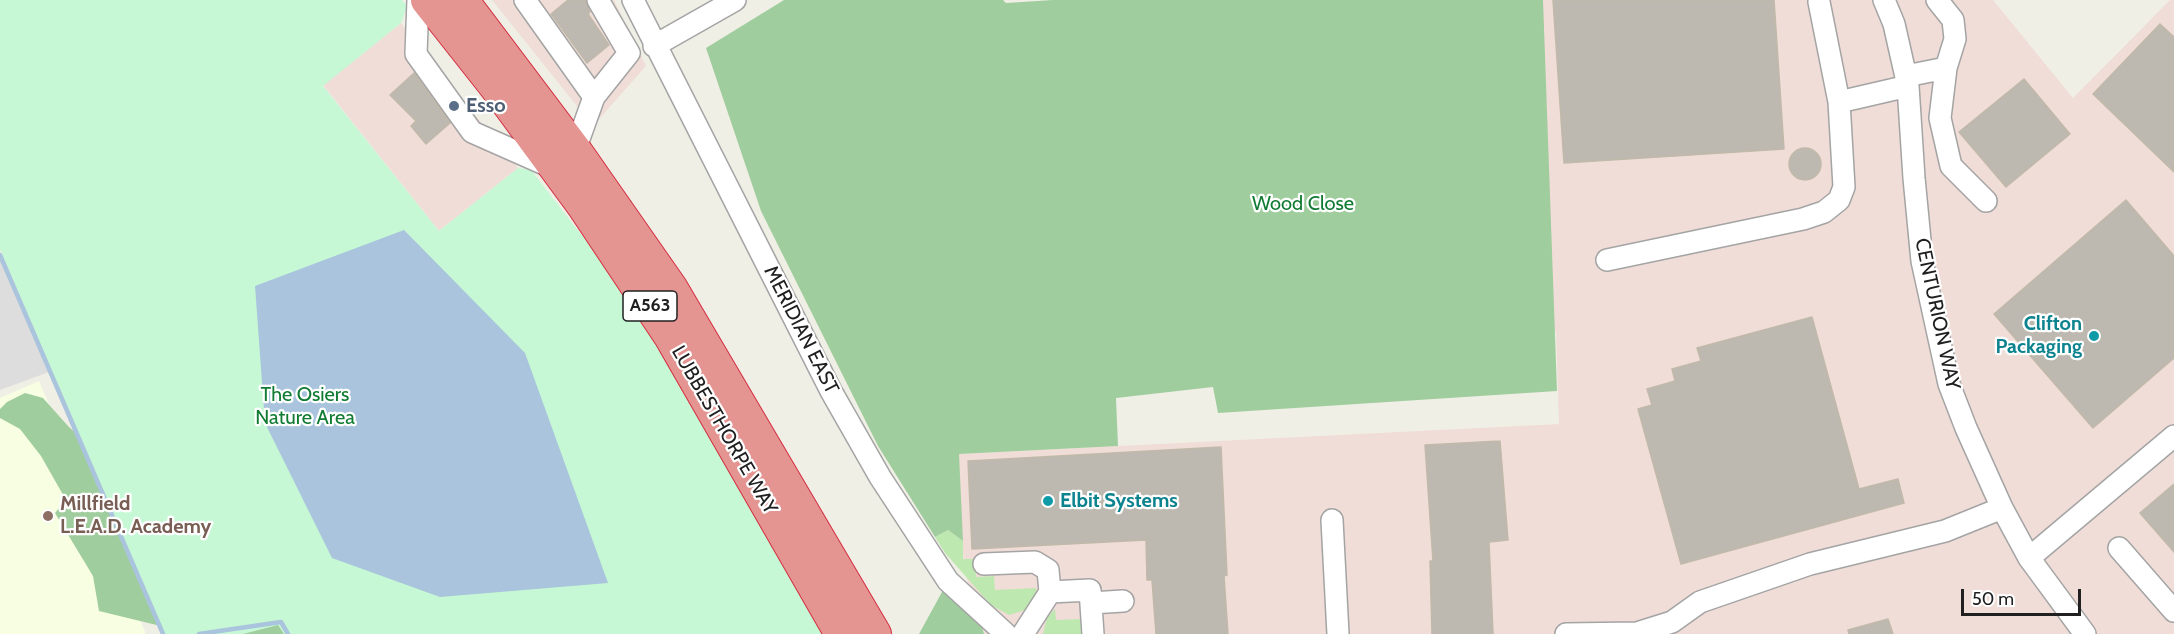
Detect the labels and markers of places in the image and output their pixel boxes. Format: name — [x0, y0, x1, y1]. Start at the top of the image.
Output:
place label: Esso — [466, 94, 506, 118]
marker: Esso — [447, 99, 461, 113]
place label: Clifton Packaging — [1995, 312, 2082, 359]
marker: Clifton Packaging — [2087, 329, 2101, 343]
place label: Elbit Systems — [1060, 489, 1178, 513]
place label: Millfield L.E.A.D. Academy — [60, 492, 211, 539]
marker: Elbit Systems — [1041, 494, 1055, 508]
marker: Millfield L.E.A.D. Academy — [41, 509, 55, 523]

